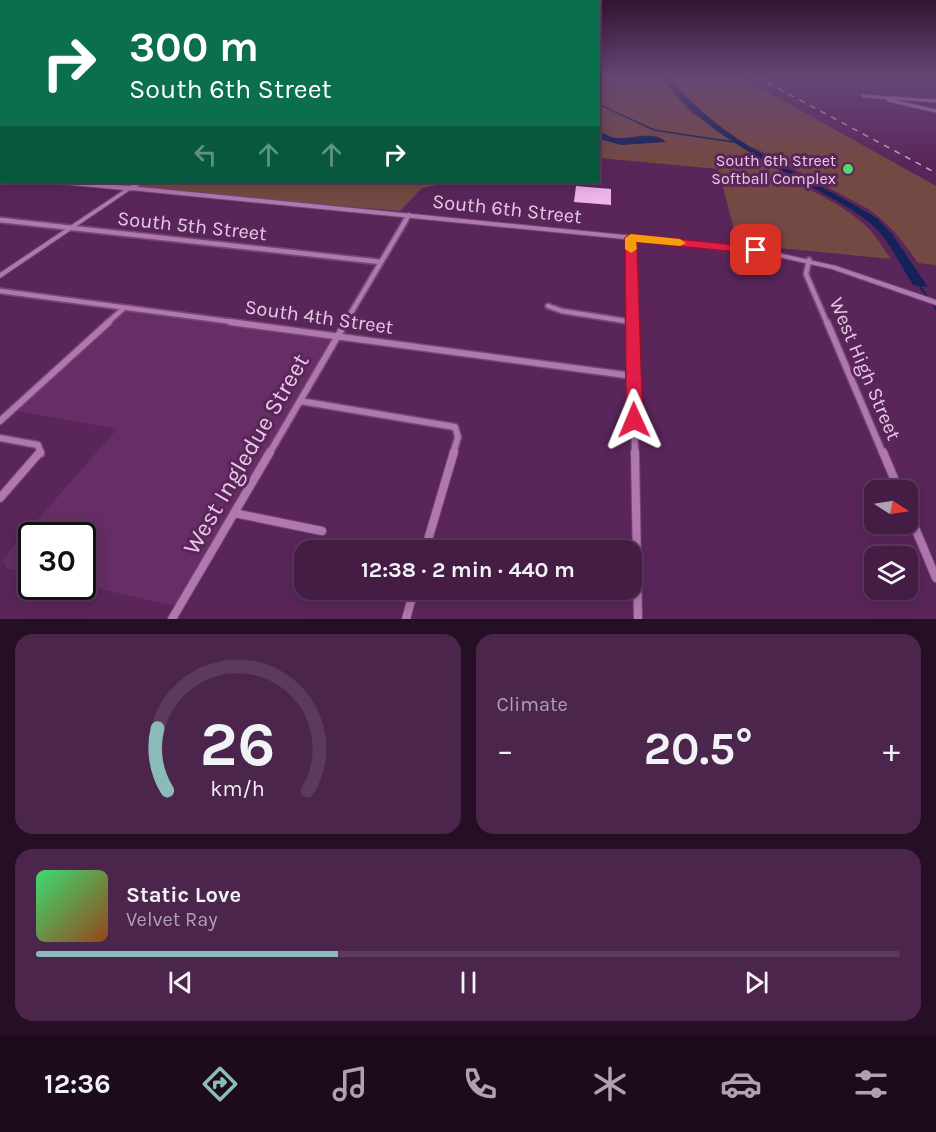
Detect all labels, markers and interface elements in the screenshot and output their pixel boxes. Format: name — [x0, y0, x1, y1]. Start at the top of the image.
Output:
text: 300 m — [129, 22, 259, 72]
icon: right — [30, 24, 108, 102]
text: South 6th Street — [129, 73, 332, 105]
icon: left — [189, 138, 222, 171]
icon: ahead — [252, 138, 285, 171]
icon: ahead — [315, 138, 348, 171]
icon: right — [378, 138, 411, 171]
place label: South 6th Street Softball Complex — [711, 151, 836, 188]
marker: South 6th Street Softball Complex — [841, 162, 855, 176]
street label: South 6th Street — [431, 190, 583, 228]
street label: South 5th Street — [116, 207, 268, 245]
pin — [730, 224, 781, 275]
icon: arrive — [739, 233, 772, 266]
street label: West High Street — [825, 294, 906, 444]
street label: South 4th Street — [243, 295, 395, 339]
street label: West Ingledue Street — [177, 349, 315, 559]
position arrow — [602, 388, 666, 452]
north arrow — [864, 480, 918, 534]
map controls — [864, 480, 918, 600]
speed limit sign: 30 — [18, 522, 96, 600]
button: layers — [864, 546, 918, 600]
text: 12:38 · 2 min · 440 m — [361, 557, 575, 583]
text: Climate — [497, 693, 568, 716]
text: 26 — [200, 708, 276, 781]
text: 20.5° — [644, 723, 753, 775]
text: − — [497, 731, 514, 769]
text: + — [883, 731, 900, 769]
text: km/h — [211, 776, 265, 801]
text: Static Love — [126, 882, 241, 908]
text: Velvet Ray — [126, 908, 218, 931]
icon: previous — [164, 966, 197, 999]
icon: pause — [452, 966, 485, 999]
icon: next — [740, 966, 773, 999]
icon: directions — [199, 1063, 241, 1105]
icon: music — [329, 1063, 371, 1105]
icon: phone — [459, 1063, 501, 1105]
icon: climate — [589, 1063, 631, 1105]
icon: car — [720, 1063, 762, 1105]
icon: filters — [850, 1063, 892, 1105]
text: 12:36 — [44, 1068, 111, 1100]

